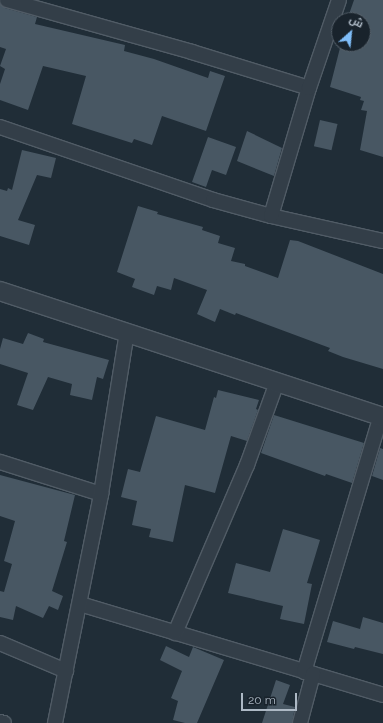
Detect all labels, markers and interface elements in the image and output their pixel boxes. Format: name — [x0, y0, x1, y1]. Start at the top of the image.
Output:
north arrow — [331, 12, 371, 52]
text: ش — [347, 13, 365, 31]
scale bar — [243, 685, 299, 711]
text: 20 m — [248, 693, 276, 707]

